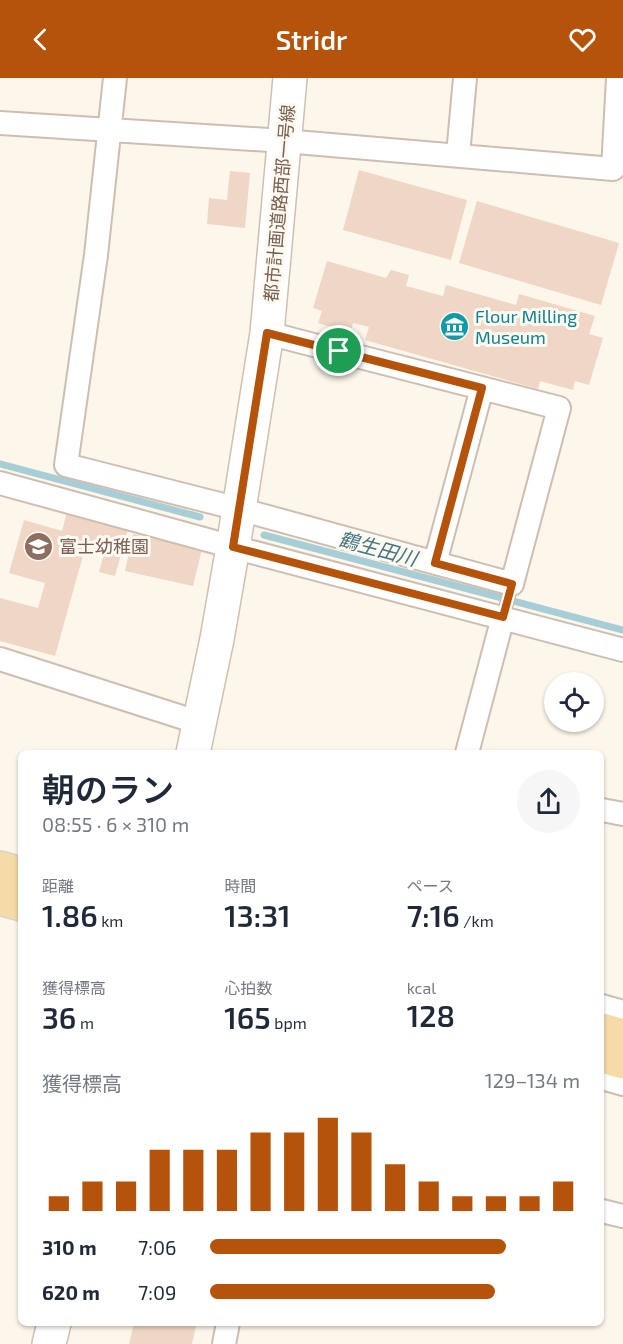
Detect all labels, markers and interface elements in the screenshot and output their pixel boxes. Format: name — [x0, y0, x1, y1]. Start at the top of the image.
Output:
icon: back — [24, 23, 57, 56]
text: Stridr — [276, 23, 347, 55]
icon: heart — [566, 23, 599, 56]
street label: 都市計画道路西部一号線 — [259, 103, 299, 303]
place label: Flour Milling Museum — [475, 305, 577, 348]
museum icon: Flour Milling Museum — [438, 310, 470, 342]
pin — [313, 325, 364, 376]
icon: arrive — [322, 334, 355, 367]
water label: 鶴生田川 — [336, 526, 422, 570]
school or university icon: 富士幼稚園 — [22, 530, 54, 562]
place label: 富士幼稚園 — [59, 535, 149, 557]
map controls — [544, 672, 604, 732]
button: locate — [544, 672, 604, 732]
text: 朝のラン — [42, 769, 174, 809]
button: share — [517, 770, 580, 833]
text: 08:55 · 6 × 310 m — [42, 812, 189, 836]
text: 距離 — [42, 876, 74, 895]
text: 時間 — [224, 876, 256, 895]
text: ペース — [407, 876, 454, 895]
text: 1.86 — [42, 897, 98, 933]
text: 13:31 — [224, 897, 291, 933]
text: 7:16 — [407, 897, 460, 933]
text: km — [98, 911, 123, 930]
text: /km — [460, 911, 494, 930]
text: 獲得標高 — [42, 978, 106, 997]
text: 心拍数 — [224, 978, 272, 997]
text: kcal — [407, 978, 436, 997]
text: 128 — [407, 997, 455, 1033]
text: 36 — [42, 999, 76, 1035]
text: 165 — [224, 999, 271, 1035]
text: m — [76, 1013, 94, 1032]
text: bpm — [271, 1013, 307, 1032]
text: 129–134 m — [485, 1068, 580, 1092]
text: 獲得標高 — [42, 1071, 122, 1095]
text: 310 m — [42, 1235, 97, 1259]
text: 7:06 — [138, 1235, 176, 1259]
text: 620 m — [42, 1280, 100, 1304]
text: 7:09 — [138, 1280, 176, 1304]

